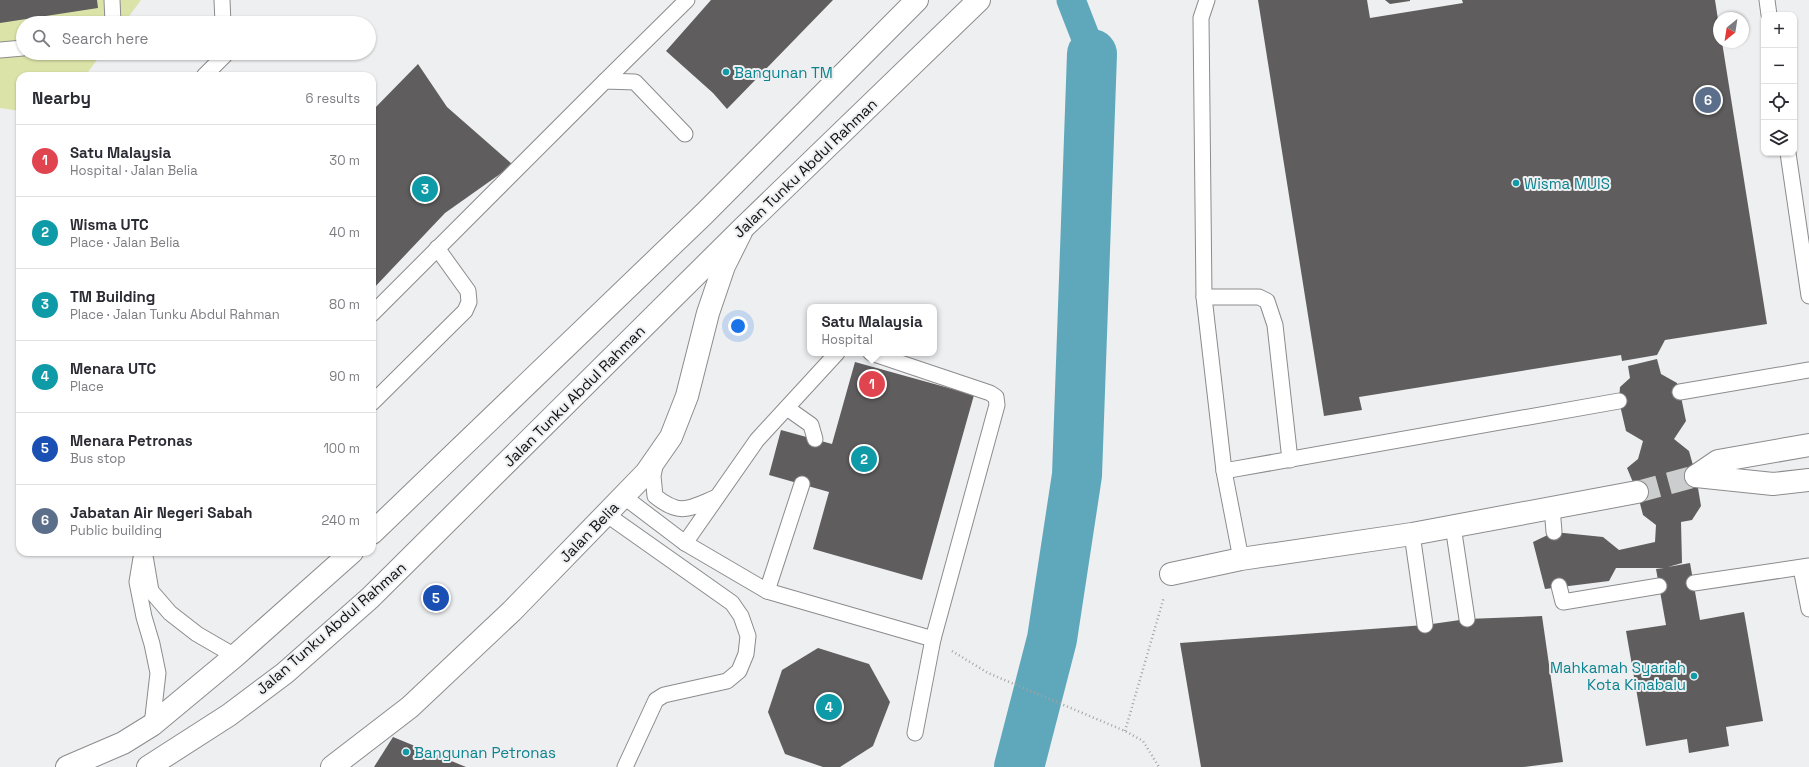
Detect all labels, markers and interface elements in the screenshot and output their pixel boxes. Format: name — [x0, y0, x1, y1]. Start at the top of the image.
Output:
north arrow — [1713, 12, 1749, 48]
map controls — [1761, 12, 1797, 156]
button: + — [1761, 12, 1797, 48]
search box — [16, 16, 376, 60]
icon: search — [30, 27, 52, 49]
text: Search here — [62, 29, 148, 48]
button: − — [1761, 48, 1797, 84]
place label: Bangunan TM — [734, 63, 833, 82]
marker: Bangunan TM — [721, 67, 731, 77]
button: locate — [1761, 84, 1797, 120]
pin: 6 — [1695, 85, 1721, 115]
text: Nearby — [32, 87, 91, 109]
text: 6 results — [306, 90, 360, 107]
street label: Jalan Tunku Abdul Rahman — [729, 94, 881, 242]
button: layers — [1761, 120, 1797, 156]
text: Satu Malaysia — [70, 143, 171, 162]
text: 1 — [42, 152, 48, 169]
text: 30 m — [329, 152, 360, 169]
text: Hospital · Jalan Belia — [70, 162, 198, 179]
pin: 3 — [412, 174, 438, 204]
place label: Wisma MUIS — [1524, 174, 1610, 193]
marker: Wisma MUIS — [1511, 178, 1521, 188]
text: Wisma UTC — [70, 215, 149, 234]
text: 2 — [41, 224, 49, 241]
text: 40 m — [329, 224, 360, 241]
text: Place · Jalan Belia — [70, 234, 180, 251]
text: TM Building — [70, 287, 155, 306]
text: 3 — [41, 296, 49, 313]
text: 80 m — [329, 296, 360, 313]
popup — [807, 304, 937, 356]
text: Place · Jalan Tunku Abdul Rahman — [70, 306, 280, 323]
text: Satu Malaysia — [821, 312, 923, 331]
your location — [728, 316, 748, 336]
street label: Jalan Tunku Abdul Rahman — [499, 321, 649, 471]
text: Hospital — [821, 331, 873, 348]
text: Menara UTC — [70, 359, 156, 378]
text: 4 — [41, 368, 49, 385]
text: 90 m — [329, 368, 360, 385]
pin: 1 — [859, 369, 885, 399]
text: Place — [70, 378, 104, 395]
text: Menara Petronas — [70, 431, 193, 450]
text: 5 — [41, 440, 49, 457]
text: 100 m — [323, 440, 360, 457]
pin: 2 — [851, 444, 877, 474]
text: Bus stop — [70, 450, 126, 467]
street label: Jalan Belia — [555, 497, 623, 566]
text: Jabatan Air Negeri Sabah — [70, 503, 253, 522]
text: 6 — [41, 512, 49, 529]
text: 240 m — [322, 512, 360, 529]
text: Public building — [70, 522, 162, 539]
street label: Jalan Tunku Abdul Rahman — [252, 558, 410, 698]
pin: 5 — [423, 583, 449, 613]
place label: Mahkamah Syariah Kota Kinabalu — [1550, 658, 1686, 694]
marker: Mahkamah Syariah Kota Kinabalu — [1689, 671, 1699, 681]
pin: 4 — [816, 692, 842, 722]
place label: Bangunan Petronas — [414, 743, 556, 762]
marker: Bangunan Petronas — [401, 747, 411, 757]

